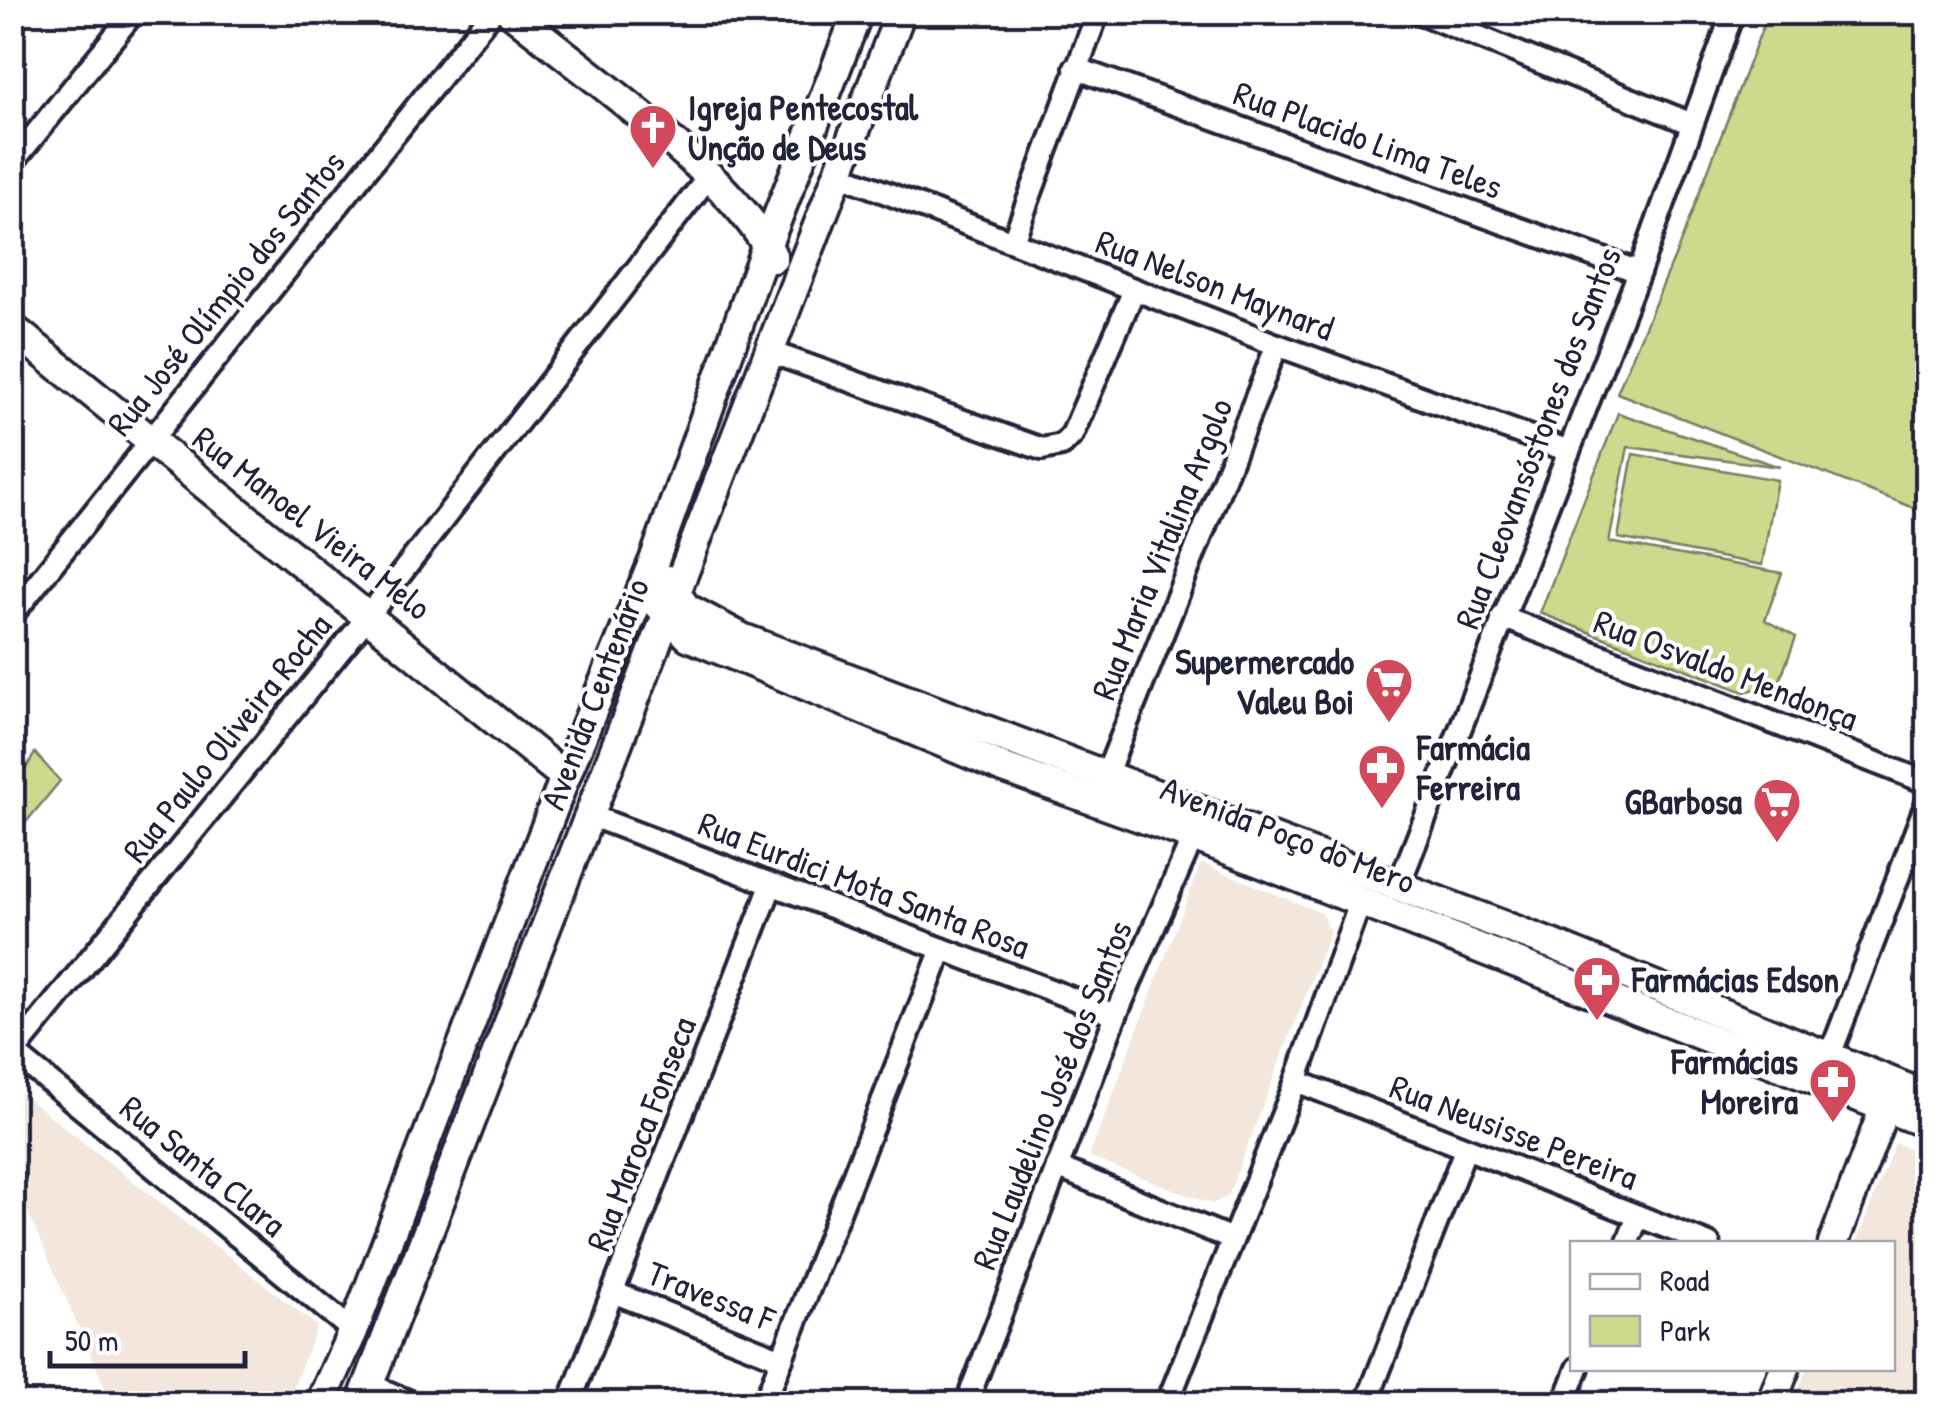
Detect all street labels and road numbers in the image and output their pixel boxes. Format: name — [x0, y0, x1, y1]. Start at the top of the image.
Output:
street label: Rua Placido Lima Teles — [1228, 69, 1509, 210]
street label: Rua José Olímpio dos Santos — [96, 140, 355, 445]
street label: Rua Nelson Maynard — [1090, 218, 1341, 351]
street label: Rua Cleovansóstones dos Santos — [1443, 240, 1632, 635]
street label: Rua Maria Vitalina Argolo — [1080, 391, 1243, 706]
street label: Rua Manoel Vieira Melo — [184, 415, 441, 630]
street label: Avenida Centenário — [529, 572, 660, 816]
street label: Rua Osvaldo Mendonça — [1588, 598, 1865, 742]
street label: Rua Paulo Oliveira Rocha — [112, 603, 342, 872]
street label: Avenida Poço do Mero — [1154, 764, 1422, 905]
street label: Rua Eurdici Mota Santa Rosa — [692, 800, 1037, 969]
street label: Rua Laudelino José dos Santos — [960, 913, 1143, 1276]
street label: Rua Maroca Fonseca — [574, 1010, 707, 1257]
street label: Rua Neusisse Pereira — [1384, 1063, 1645, 1200]
street label: Rua Santa Clara — [111, 1084, 296, 1247]
street label: Travessa F — [641, 1249, 783, 1343]

